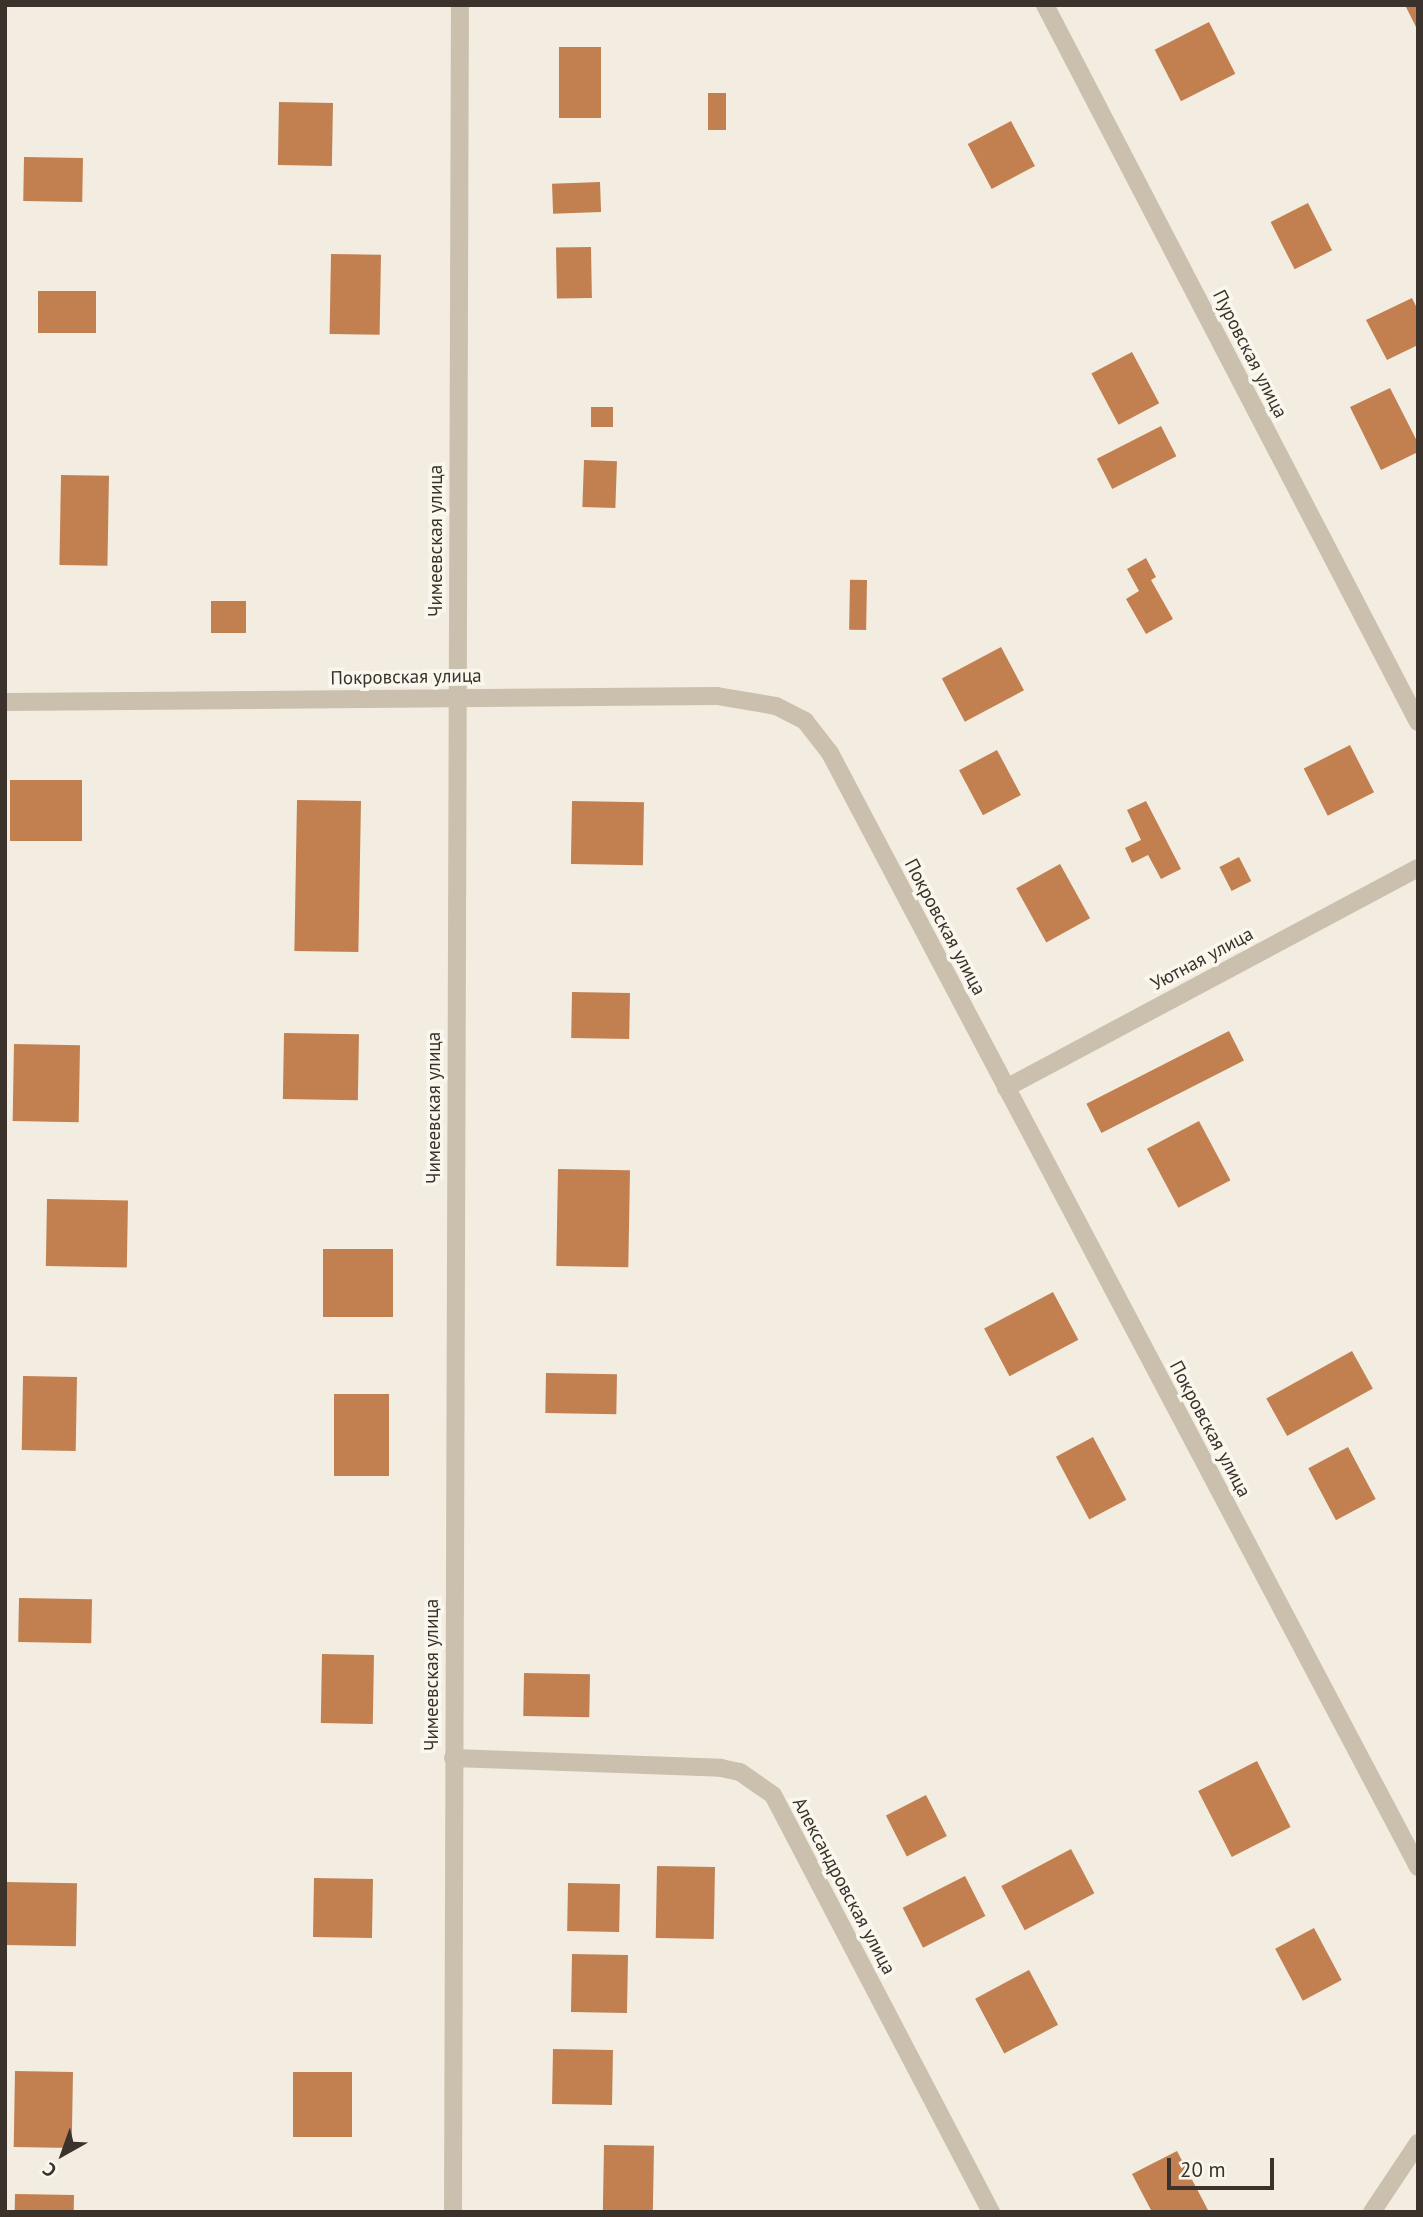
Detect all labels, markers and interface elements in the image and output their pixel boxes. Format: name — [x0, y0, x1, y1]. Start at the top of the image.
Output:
street label: Пуровская улица — [1208, 286, 1292, 422]
street label: Чимеевская улица — [425, 465, 447, 617]
street label: Покровская улица — [330, 664, 482, 690]
street label: Покровская улица — [899, 855, 991, 999]
street label: Уютная улица — [1147, 923, 1257, 995]
street label: Чимеевская улица — [423, 1032, 445, 1184]
street label: Покровская улица — [1164, 1357, 1256, 1501]
street label: Чимеевская улица — [421, 1599, 443, 1751]
street label: Александровская улица — [788, 1794, 900, 1978]
north arrow — [28, 2119, 98, 2189]
scale bar — [1171, 2144, 1278, 2188]
text: 20 m — [1180, 2156, 1226, 2183]
text: С — [38, 2157, 61, 2183]

